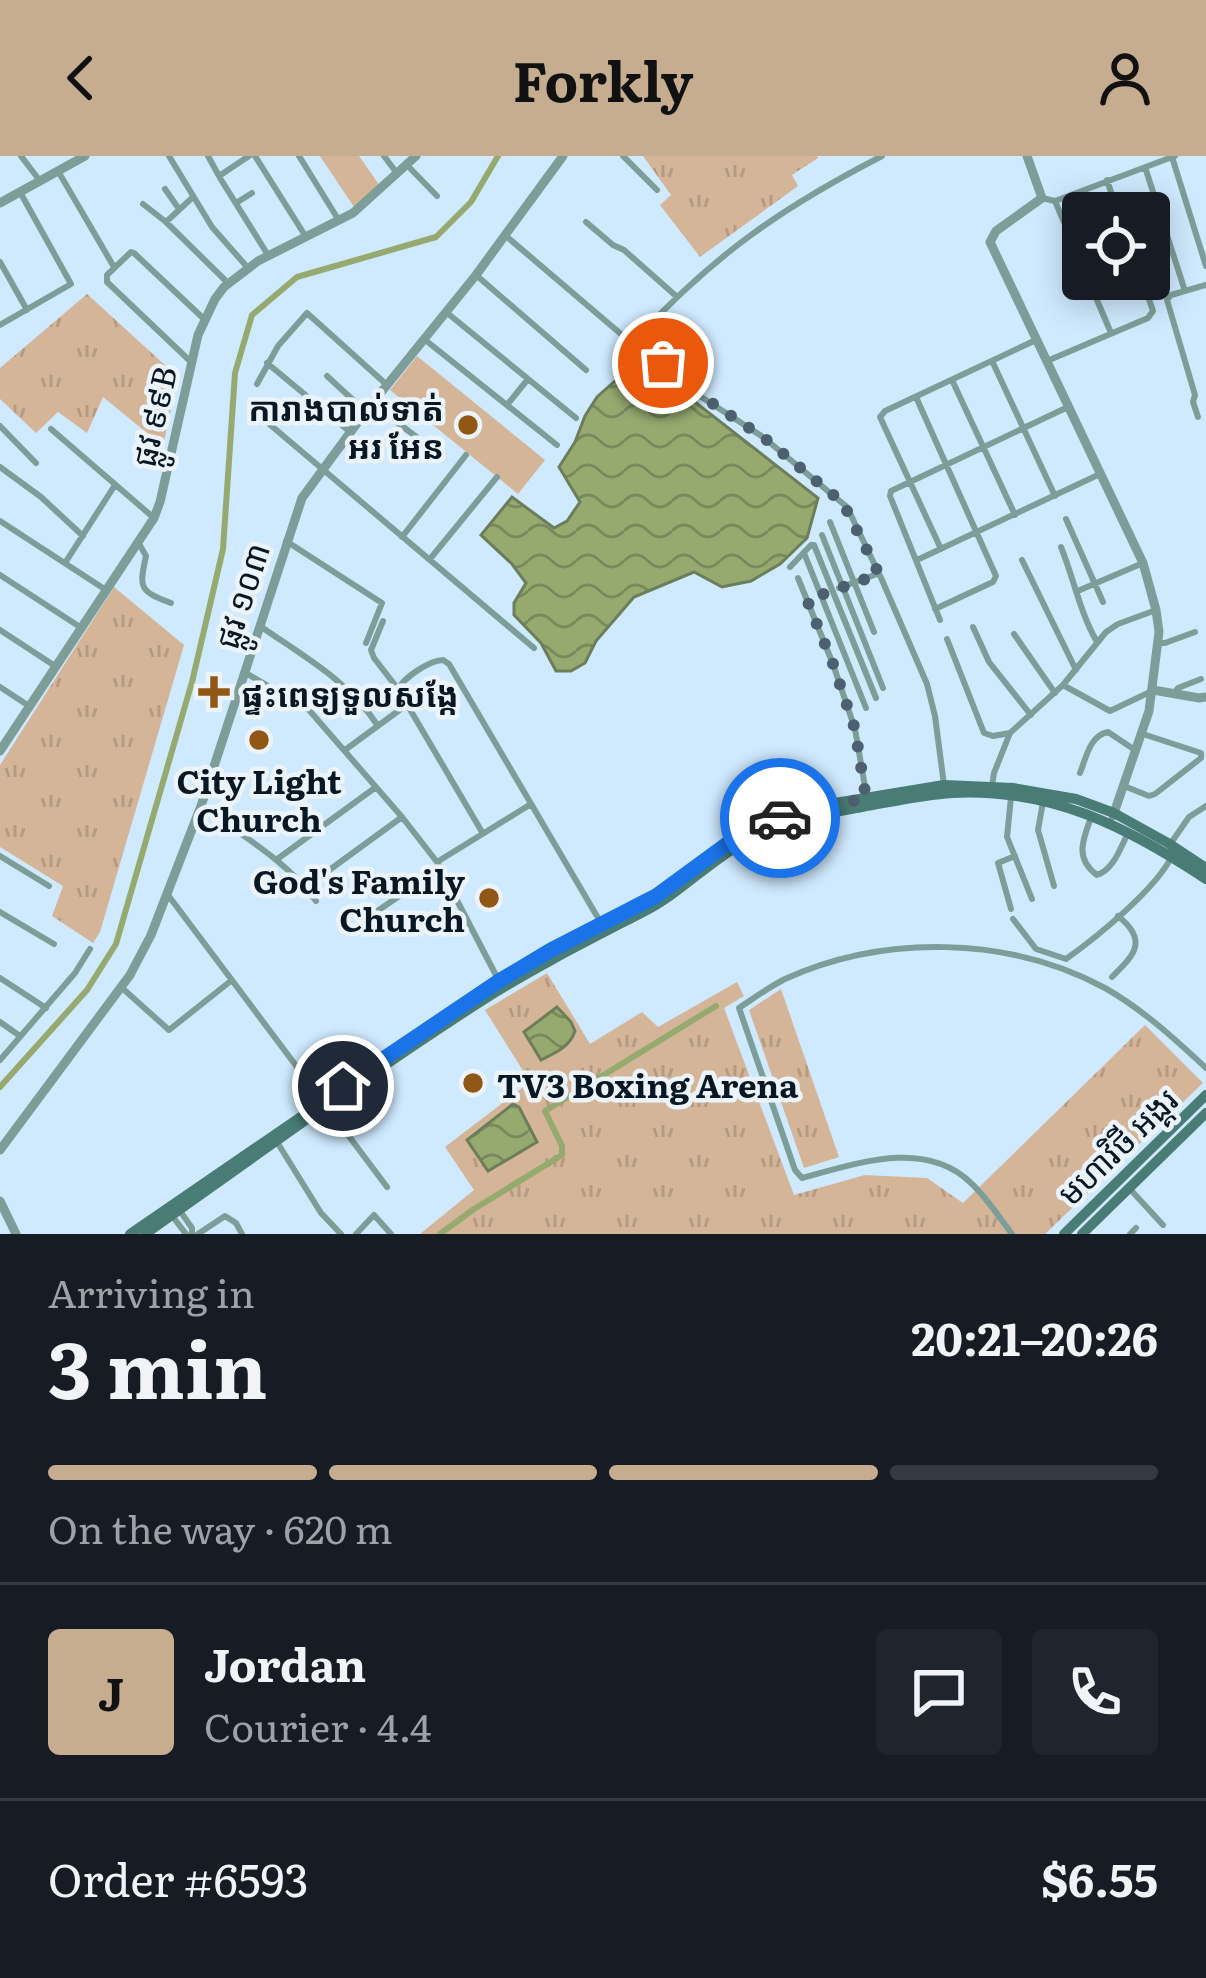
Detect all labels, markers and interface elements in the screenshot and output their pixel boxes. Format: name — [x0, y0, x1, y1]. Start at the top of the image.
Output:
text: Forkly — [513, 38, 693, 119]
icon: back — [48, 45, 114, 111]
icon: person — [1092, 45, 1158, 111]
map controls — [1062, 192, 1170, 300]
button: locate — [1062, 192, 1170, 300]
pin — [612, 312, 714, 414]
icon: bag — [630, 330, 696, 396]
street label: ផ្លូវ ៩៩B — [117, 361, 195, 473]
place label: ការាងបាល់ទាត់ អរ អែន — [248, 382, 444, 469]
marker: ការាងបាល់ទាត់ អរ អែន — [455, 412, 481, 438]
street label: ផ្លូវ ១០៣ — [200, 536, 287, 657]
place label: ផ្ទះពេទ្យទួលសង្កែ — [241, 668, 459, 717]
marker: ផ្ទះពេទ្យទួលសង្កែ — [198, 676, 230, 708]
marker: City Light Church — [246, 727, 272, 753]
place label: City Light Church — [176, 755, 342, 842]
courier — [720, 758, 840, 878]
icon: car — [747, 785, 813, 851]
place label: God's Family Church — [253, 855, 466, 942]
marker: God's Family Church — [476, 885, 502, 911]
pin — [292, 1035, 394, 1137]
icon: home — [310, 1053, 376, 1119]
place label: TV3 Boxing Arena — [497, 1059, 799, 1108]
marker: TV3 Boxing Arena — [460, 1070, 486, 1096]
street label: មហាវិថី អង្គរ — [1045, 1075, 1187, 1215]
text: Arriving in — [48, 1262, 255, 1320]
text: 20:21–20:26 — [911, 1303, 1158, 1370]
text: 3 min — [48, 1307, 268, 1423]
text: On the way · 620 m — [48, 1498, 393, 1556]
text: Jordan — [204, 1629, 366, 1696]
button: chat — [876, 1629, 1002, 1755]
button: phone — [1032, 1629, 1158, 1755]
text: J — [98, 1658, 124, 1725]
text: Courier · 4.4 — [204, 1696, 431, 1754]
text: Order #6593 — [48, 1844, 309, 1911]
text: $6.55 — [1041, 1844, 1158, 1911]

